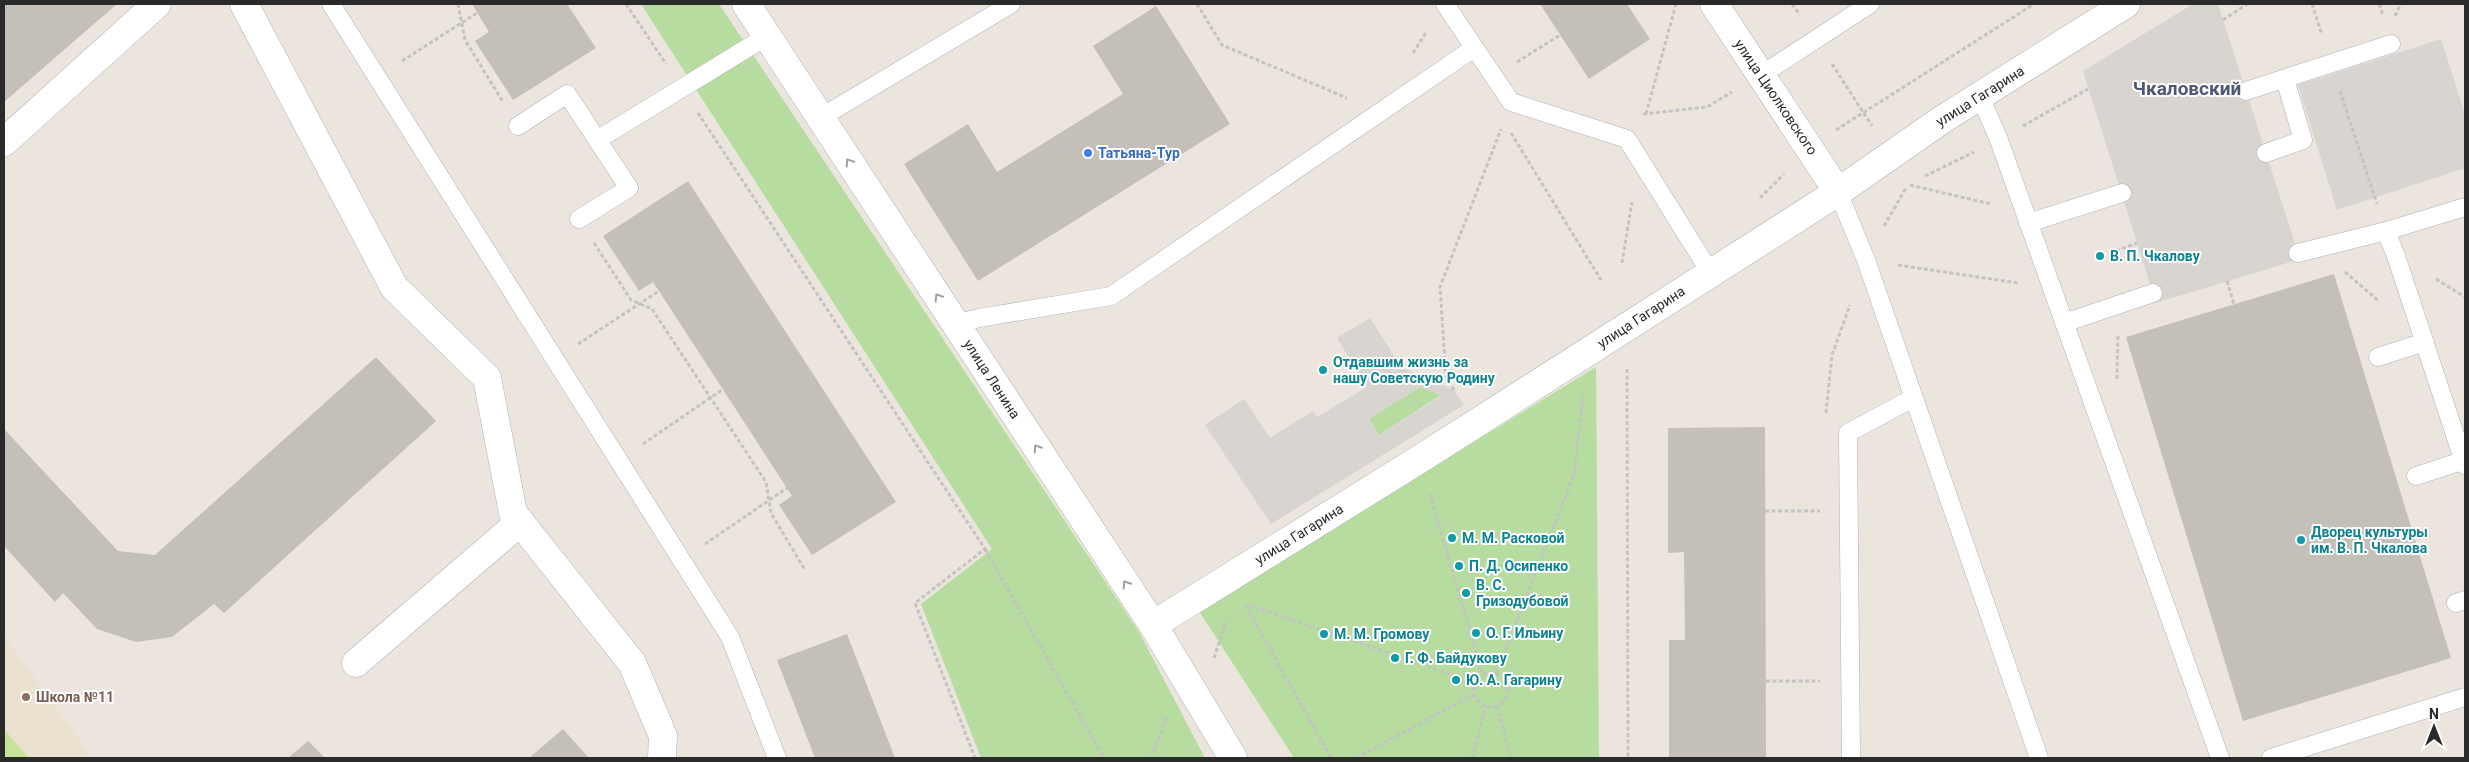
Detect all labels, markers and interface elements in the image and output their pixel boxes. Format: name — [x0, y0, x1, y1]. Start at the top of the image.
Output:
street label: улица Циолковского — [1731, 36, 1821, 158]
street label: улица Гагарина — [1933, 62, 2027, 130]
district label: Чкаловский — [2133, 77, 2241, 100]
place label: Татьяна-Тур — [1098, 145, 1180, 161]
marker: Татьяна-Тур — [1082, 147, 1094, 159]
one-way arrow — [846, 158, 855, 167]
place label: В. П. Чкалову — [2110, 248, 2201, 264]
marker: В. П. Чкалову — [2094, 250, 2106, 262]
street label: улица Гагарина — [1594, 283, 1688, 351]
one-way arrow — [935, 294, 945, 303]
street label: улица Ленина — [960, 336, 1024, 422]
place label: Отдавшим жизнь за нашу Советскую Родину — [1333, 354, 1496, 386]
marker: Отдавшим жизнь за нашу Советскую Родину — [1317, 364, 1329, 376]
one-way arrow — [1034, 444, 1043, 454]
street label: улица Гагарина — [1252, 500, 1346, 568]
place label: Дворец культуры им. В. П. Чкалова — [2311, 524, 2428, 556]
place label: М. М. Расковой — [1462, 530, 1565, 546]
marker: М. М. Расковой — [1446, 532, 1458, 544]
marker: Дворец культуры им. В. П. Чкалова — [2295, 534, 2307, 546]
place label: П. Д. Осипенко — [1469, 558, 1568, 574]
marker: П. Д. Осипенко — [1453, 560, 1465, 572]
place label: В. С. Гризодубовой — [1476, 577, 1569, 609]
one-way arrow — [1123, 580, 1132, 590]
marker: В. С. Гризодубовой — [1460, 587, 1472, 599]
place label: О. Г. Ильину — [1486, 625, 1564, 641]
place label: М. М. Громову — [1334, 626, 1430, 642]
marker: О. Г. Ильину — [1470, 627, 1482, 639]
marker: М. М. Громову — [1318, 628, 1330, 640]
place label: Г. Ф. Байдукову — [1405, 650, 1508, 666]
marker: Г. Ф. Байдукову — [1389, 652, 1401, 664]
place label: Ю. А. Гагарину — [1466, 672, 1563, 688]
marker: Ю. А. Гагарину — [1450, 674, 1462, 686]
place label: Школа №11 — [36, 689, 114, 705]
marker: Школа №11 — [20, 691, 32, 703]
north arrow — [2409, 702, 2459, 752]
text: N — [2429, 706, 2439, 722]

